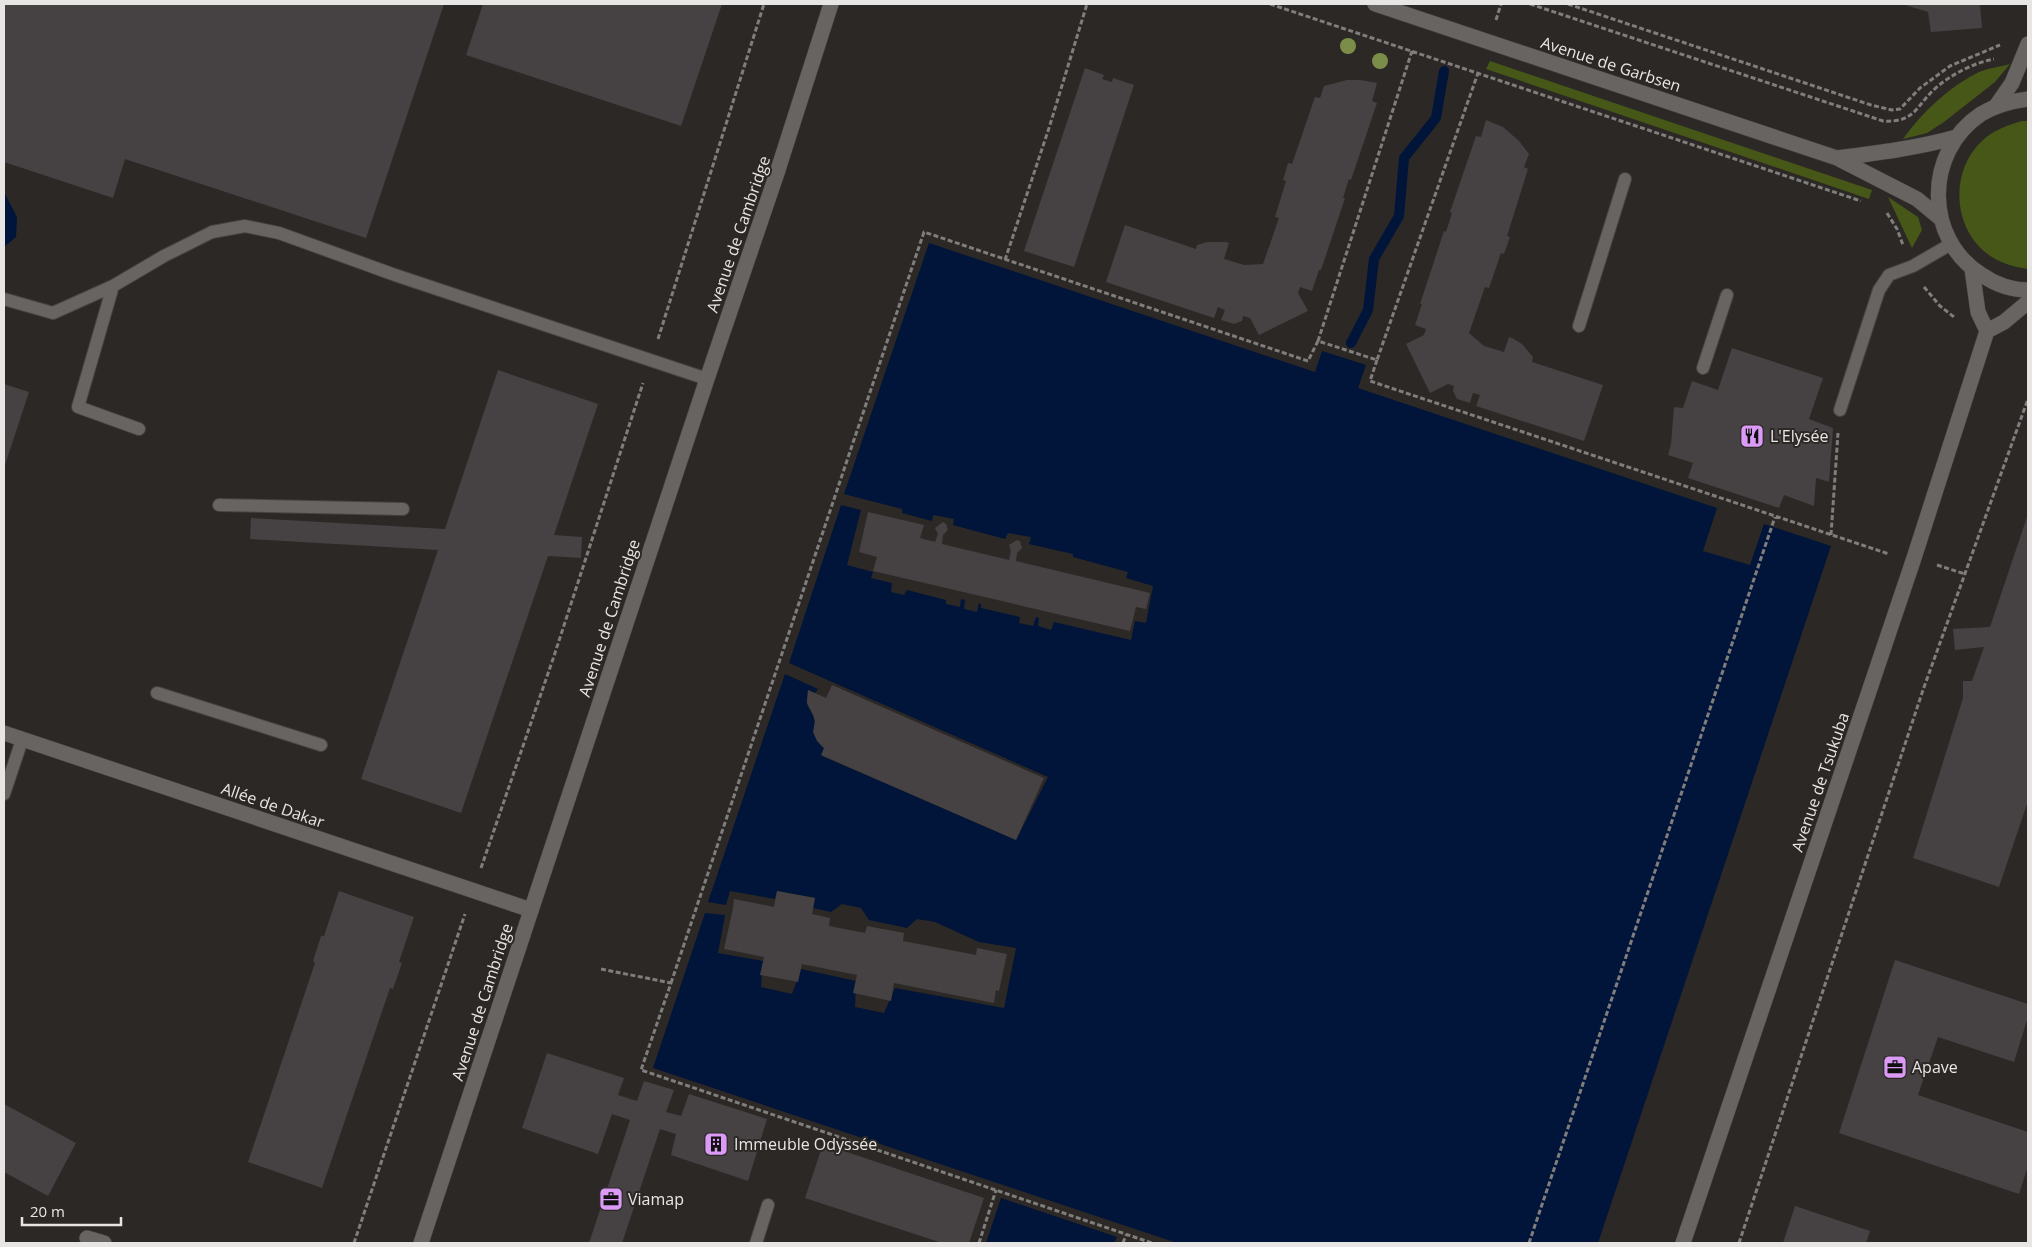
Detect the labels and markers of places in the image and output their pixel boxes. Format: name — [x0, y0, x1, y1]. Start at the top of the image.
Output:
restaurant icon: L'Elysée — [1739, 423, 1765, 449]
place label: L'Elysée — [1770, 425, 1828, 447]
office icon: Apave — [1882, 1054, 1908, 1080]
place label: Apave — [1912, 1056, 1958, 1078]
building icon: Immeuble Odyssée — [703, 1131, 729, 1157]
place label: Immeuble Odyssée — [734, 1133, 877, 1155]
office icon: Viamap — [598, 1186, 624, 1212]
place label: Viamap — [628, 1188, 684, 1210]

